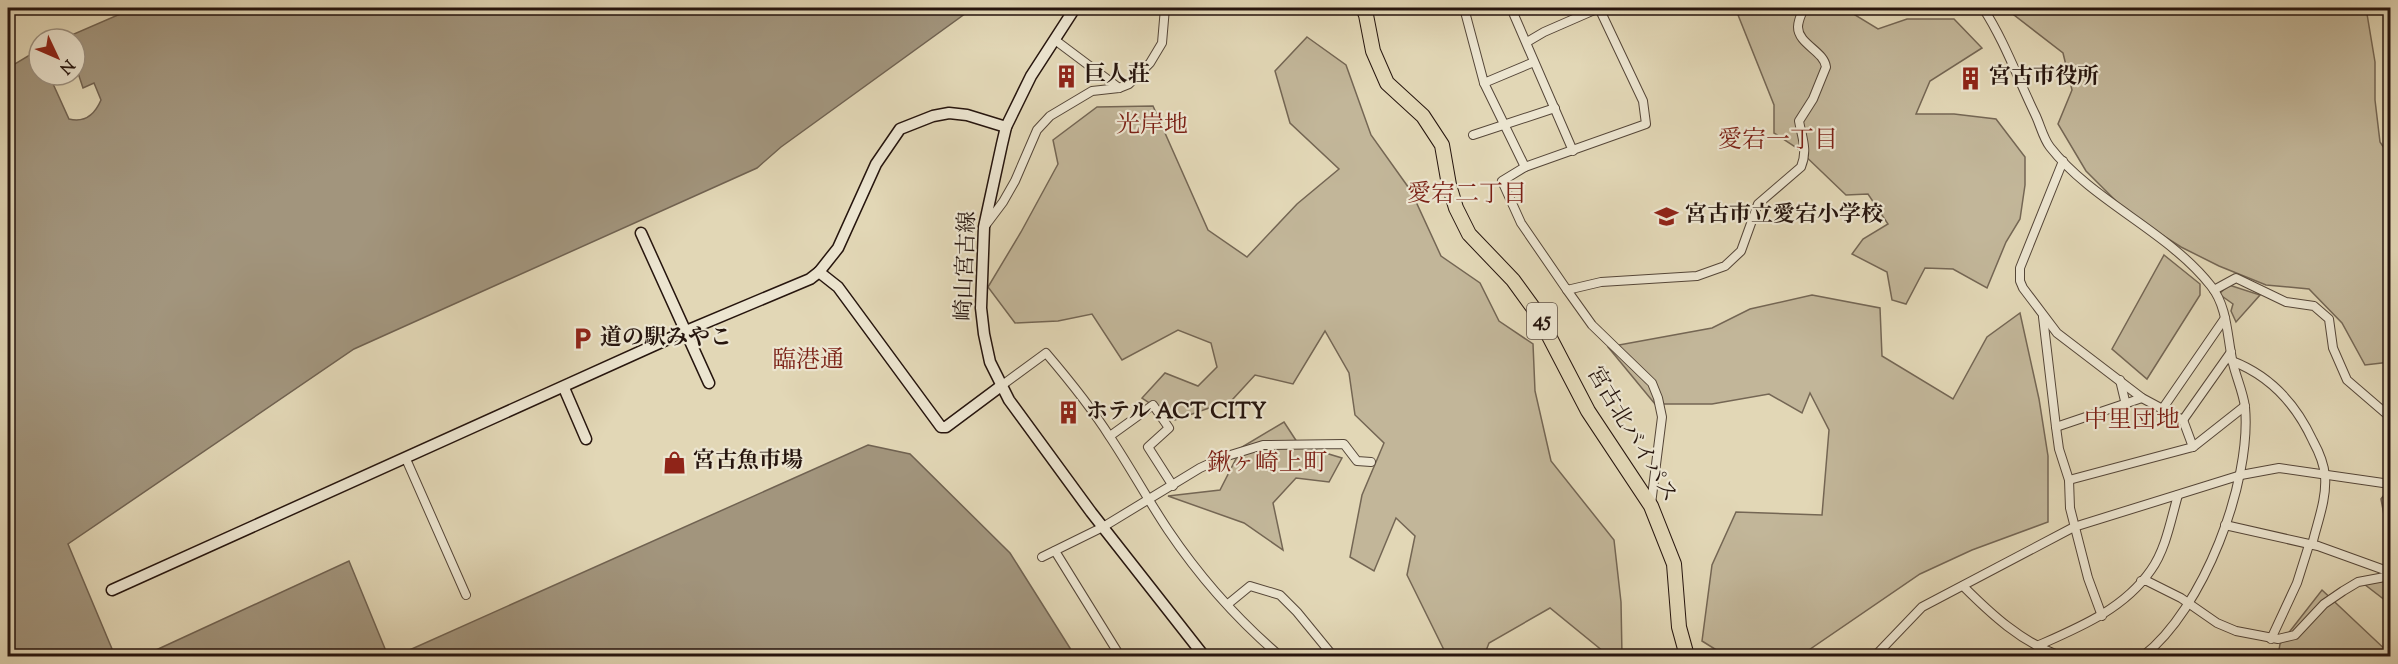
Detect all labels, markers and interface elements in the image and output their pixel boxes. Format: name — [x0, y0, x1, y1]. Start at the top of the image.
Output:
north arrow — [27, 27, 87, 87]
text: N — [53, 53, 79, 78]
place label: 巨人荘 — [1084, 60, 1150, 92]
place label: 宮古市役所 — [1989, 62, 2099, 94]
building icon: 巨人荘 — [1053, 63, 1079, 89]
building icon: 宮古市役所 — [1958, 65, 1984, 91]
district label: 光岸地 — [1116, 109, 1188, 143]
district label: 愛宕一丁目 — [1718, 124, 1838, 158]
district label: 愛宕二丁目 — [1407, 178, 1527, 212]
place label: 宮古市立愛宕小学校 — [1685, 200, 1883, 232]
school or university icon: 宮古市立愛宕小学校 — [1654, 203, 1680, 229]
street label: 崎山宮古線 — [949, 210, 985, 322]
road number: 45 — [1527, 303, 1557, 339]
place label: 道の駅みやこ — [600, 323, 732, 355]
parking icon: 道の駅みやこ — [569, 326, 595, 352]
district label: 臨港通 — [772, 344, 844, 378]
street label: 宮古北バイパス — [1578, 361, 1684, 509]
place label: ホテル ACT CITY — [1086, 397, 1267, 429]
building icon: ホテル ACT CITY — [1055, 400, 1081, 426]
district label: 中里団地 — [2084, 404, 2180, 438]
place label: 宮古魚市場 — [693, 446, 803, 478]
district label: 鍬ヶ崎上町 — [1207, 447, 1327, 481]
shop icon: 宮古魚市場 — [662, 449, 688, 475]

